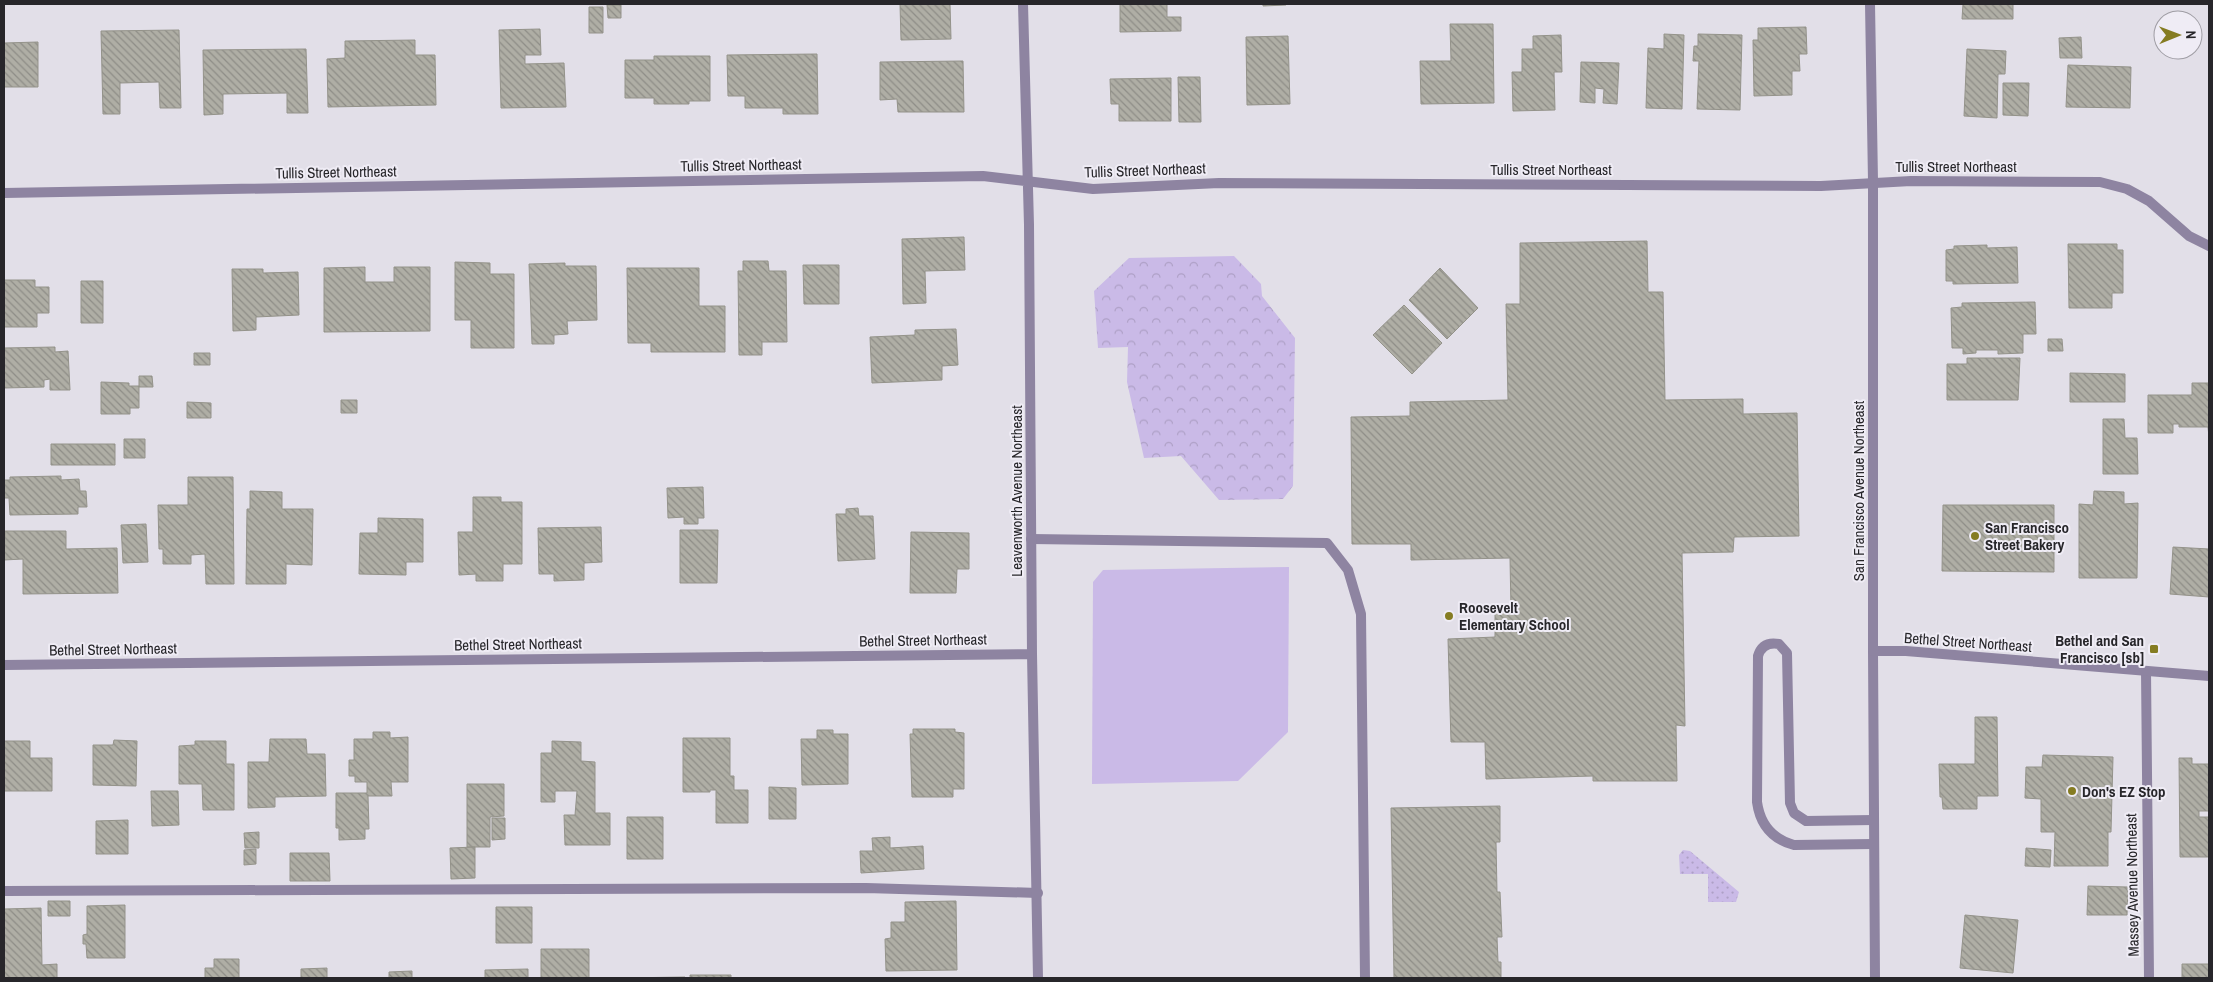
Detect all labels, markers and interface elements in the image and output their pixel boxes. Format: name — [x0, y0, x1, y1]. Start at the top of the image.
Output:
north arrow — [2153, 10, 2203, 60]
text: N — [2182, 30, 2200, 39]
street label: Tullis Street Northeast — [680, 153, 802, 177]
street label: Tullis Street Northeast — [1895, 156, 2017, 177]
street label: Tullis Street Northeast — [1084, 157, 1207, 183]
street label: Tullis Street Northeast — [1490, 159, 1612, 180]
street label: Tullis Street Northeast — [275, 160, 397, 184]
street label: San Francisco Avenue Northeast — [1848, 400, 1869, 581]
street label: Leavenworth Avenue Northeast — [1006, 405, 1027, 577]
place label: San Francisco Street Bakery — [1985, 517, 2069, 555]
marker: San Francisco Street Bakery — [1969, 530, 1981, 542]
place label: Roosevelt Elementary School — [1459, 597, 1570, 635]
marker: Roosevelt Elementary School — [1443, 610, 1455, 622]
street label: Bethel Street Northeast — [1903, 627, 2033, 657]
street label: Bethel Street Northeast — [859, 628, 988, 652]
place label: Bethel and San Francisco [sb] — [2055, 630, 2144, 668]
street label: Bethel Street Northeast — [454, 632, 583, 656]
street label: Bethel Street Northeast — [49, 637, 178, 661]
marker: Bethel and San Francisco [sb] — [2148, 643, 2160, 655]
place label: Don's EZ Stop — [2082, 781, 2166, 802]
marker: Don's EZ Stop — [2066, 785, 2078, 797]
street label: Massey Avenue Northeast — [2120, 813, 2144, 957]

